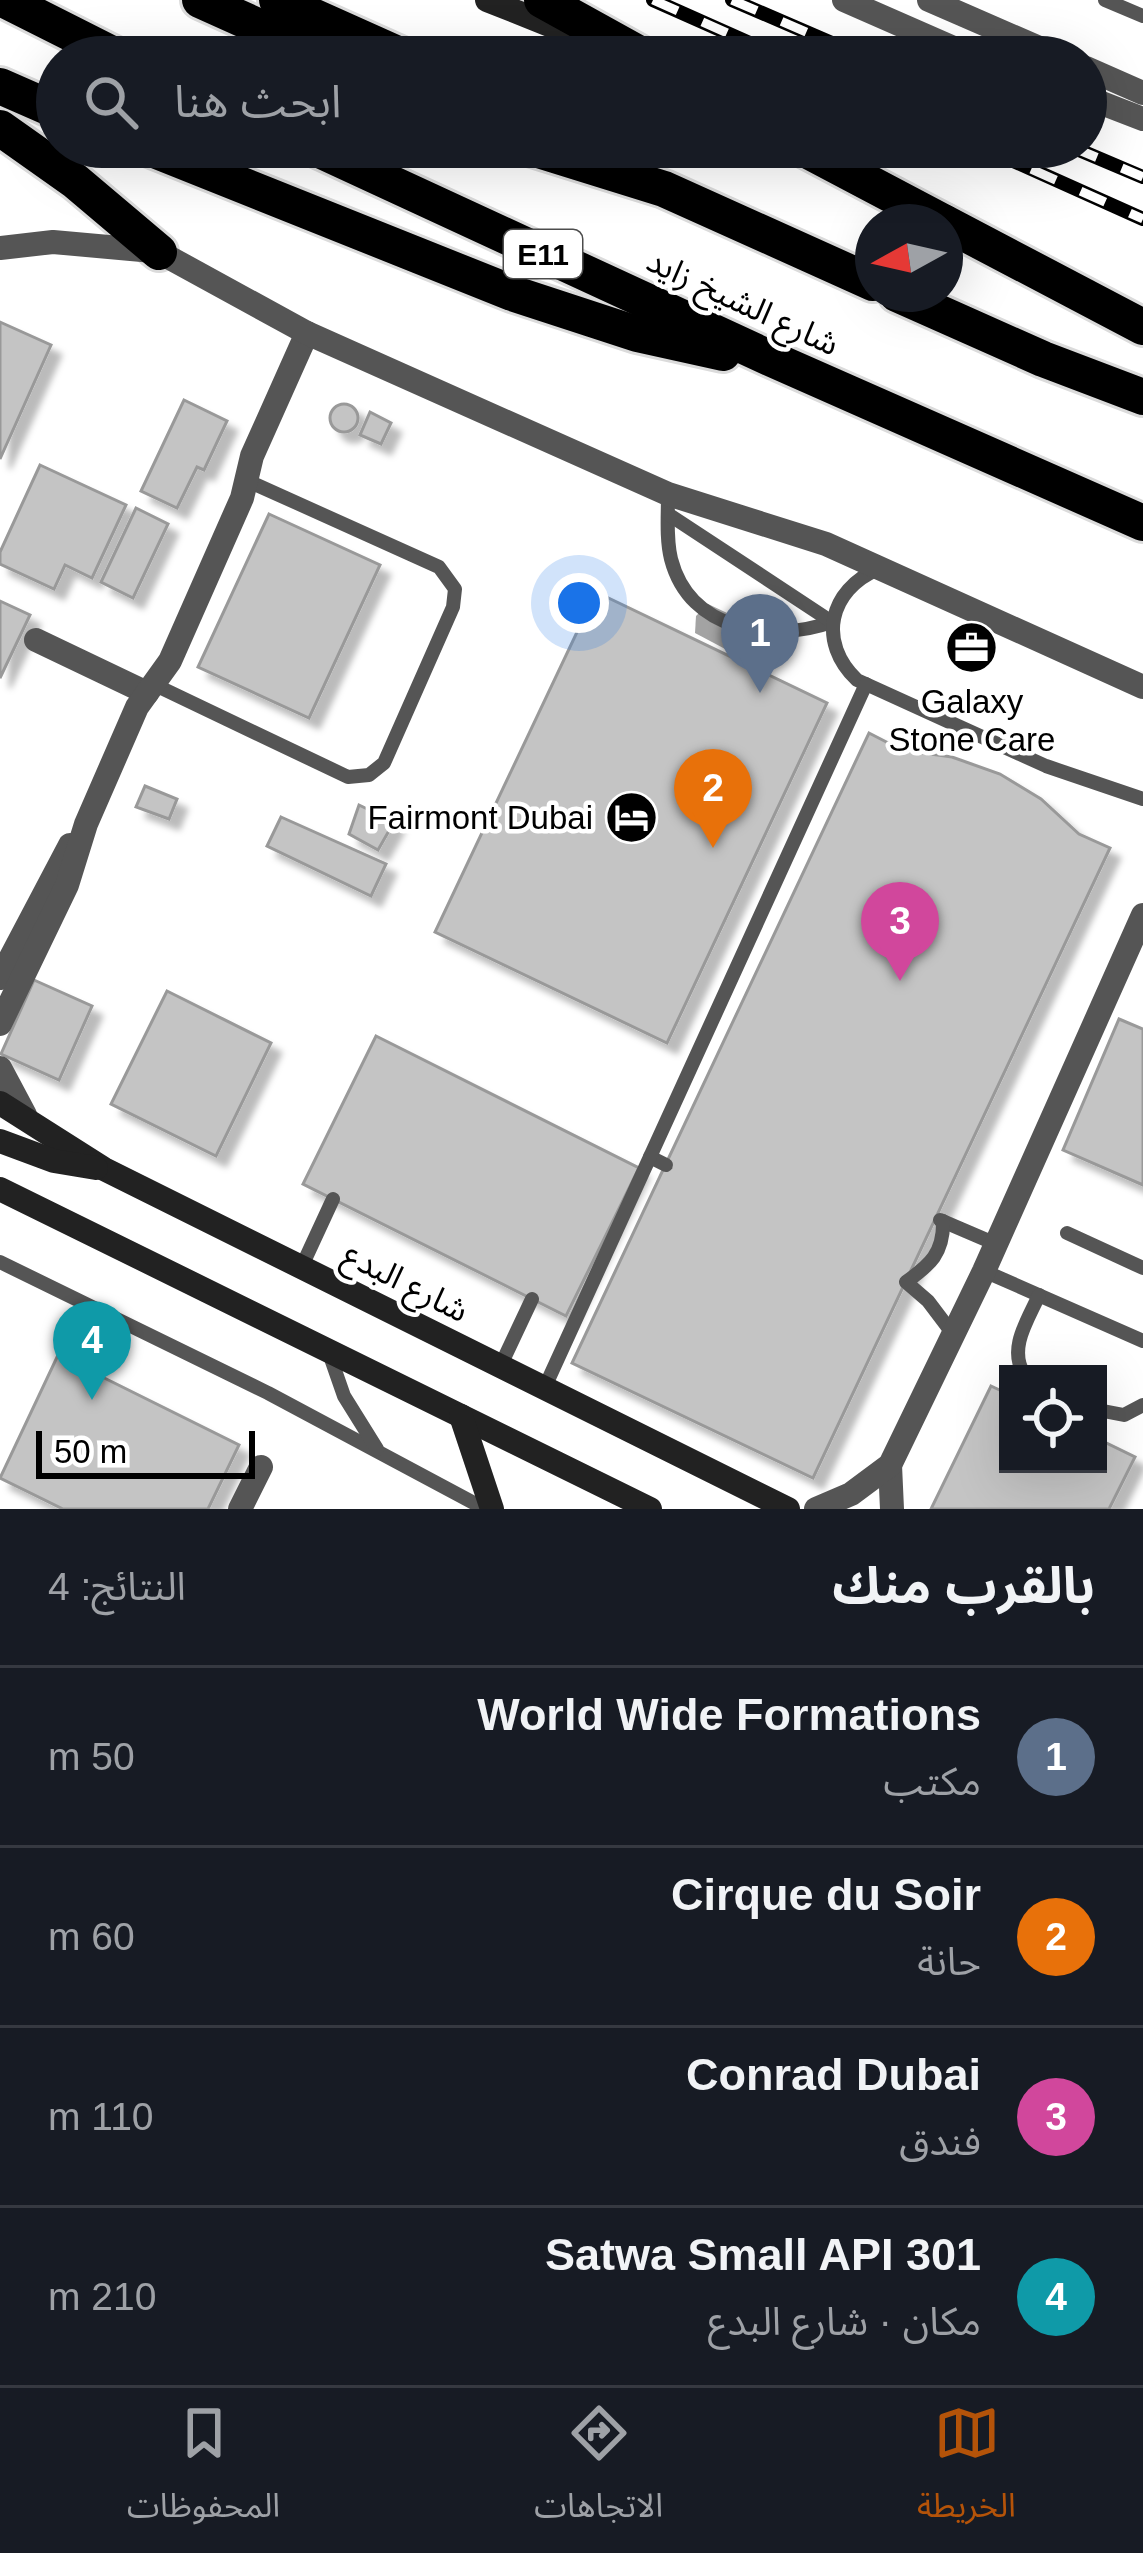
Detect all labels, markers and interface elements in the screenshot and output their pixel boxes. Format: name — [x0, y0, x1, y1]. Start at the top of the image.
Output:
search box — [36, 36, 1107, 168]
icon: search — [78, 69, 144, 135]
text: ابحث هنا — [174, 76, 342, 127]
north arrow — [855, 204, 963, 312]
road number: E11 — [504, 230, 582, 278]
street label: شارع الشيخ زايد — [639, 241, 845, 368]
your location — [549, 573, 609, 633]
pin: 1 — [721, 594, 799, 693]
office icon: Galaxy Stone Care — [944, 619, 1000, 675]
place label: Galaxy Stone Care — [889, 683, 1055, 758]
pin: 2 — [674, 749, 752, 848]
hotel icon: Fairmont Dubai — [604, 789, 660, 845]
place label: Fairmont Dubai — [367, 799, 593, 836]
pin: 3 — [861, 882, 939, 981]
street label: شارع البدع — [334, 1235, 475, 1335]
pin: 4 — [53, 1301, 131, 1400]
map controls — [999, 1365, 1107, 1473]
button: locate — [999, 1365, 1107, 1473]
scale bar — [36, 1425, 255, 1478]
text: 50 m — [54, 1433, 127, 1470]
text: بالقرب منك — [832, 1557, 1095, 1614]
text: النتائج: 4 — [48, 1565, 186, 1608]
text: World Wide Formations — [477, 1689, 981, 1740]
text: 50 m — [48, 1735, 135, 1778]
text: 1 — [1045, 1735, 1067, 1778]
text: مكتب — [884, 1760, 981, 1803]
text: Cirque du Soir — [671, 1869, 981, 1920]
text: 60 m — [48, 1915, 135, 1958]
text: 2 — [1045, 1915, 1067, 1958]
text: حانة — [917, 1940, 981, 1983]
text: Conrad Dubai — [686, 2049, 981, 2100]
text: 110 m — [48, 2095, 154, 2138]
text: 3 — [1045, 2095, 1067, 2138]
text: فندق — [899, 2120, 981, 2163]
text: Satwa Small API 301 — [545, 2229, 981, 2280]
text: 210 m — [48, 2275, 156, 2318]
text: 4 — [1045, 2275, 1067, 2318]
text: مكان · شارع البدع — [708, 2300, 981, 2343]
tab: المحفوظات — [127, 2400, 280, 2541]
tab: الاتجاهات — [534, 2400, 663, 2541]
tab: الخريطة — [917, 2400, 1016, 2541]

